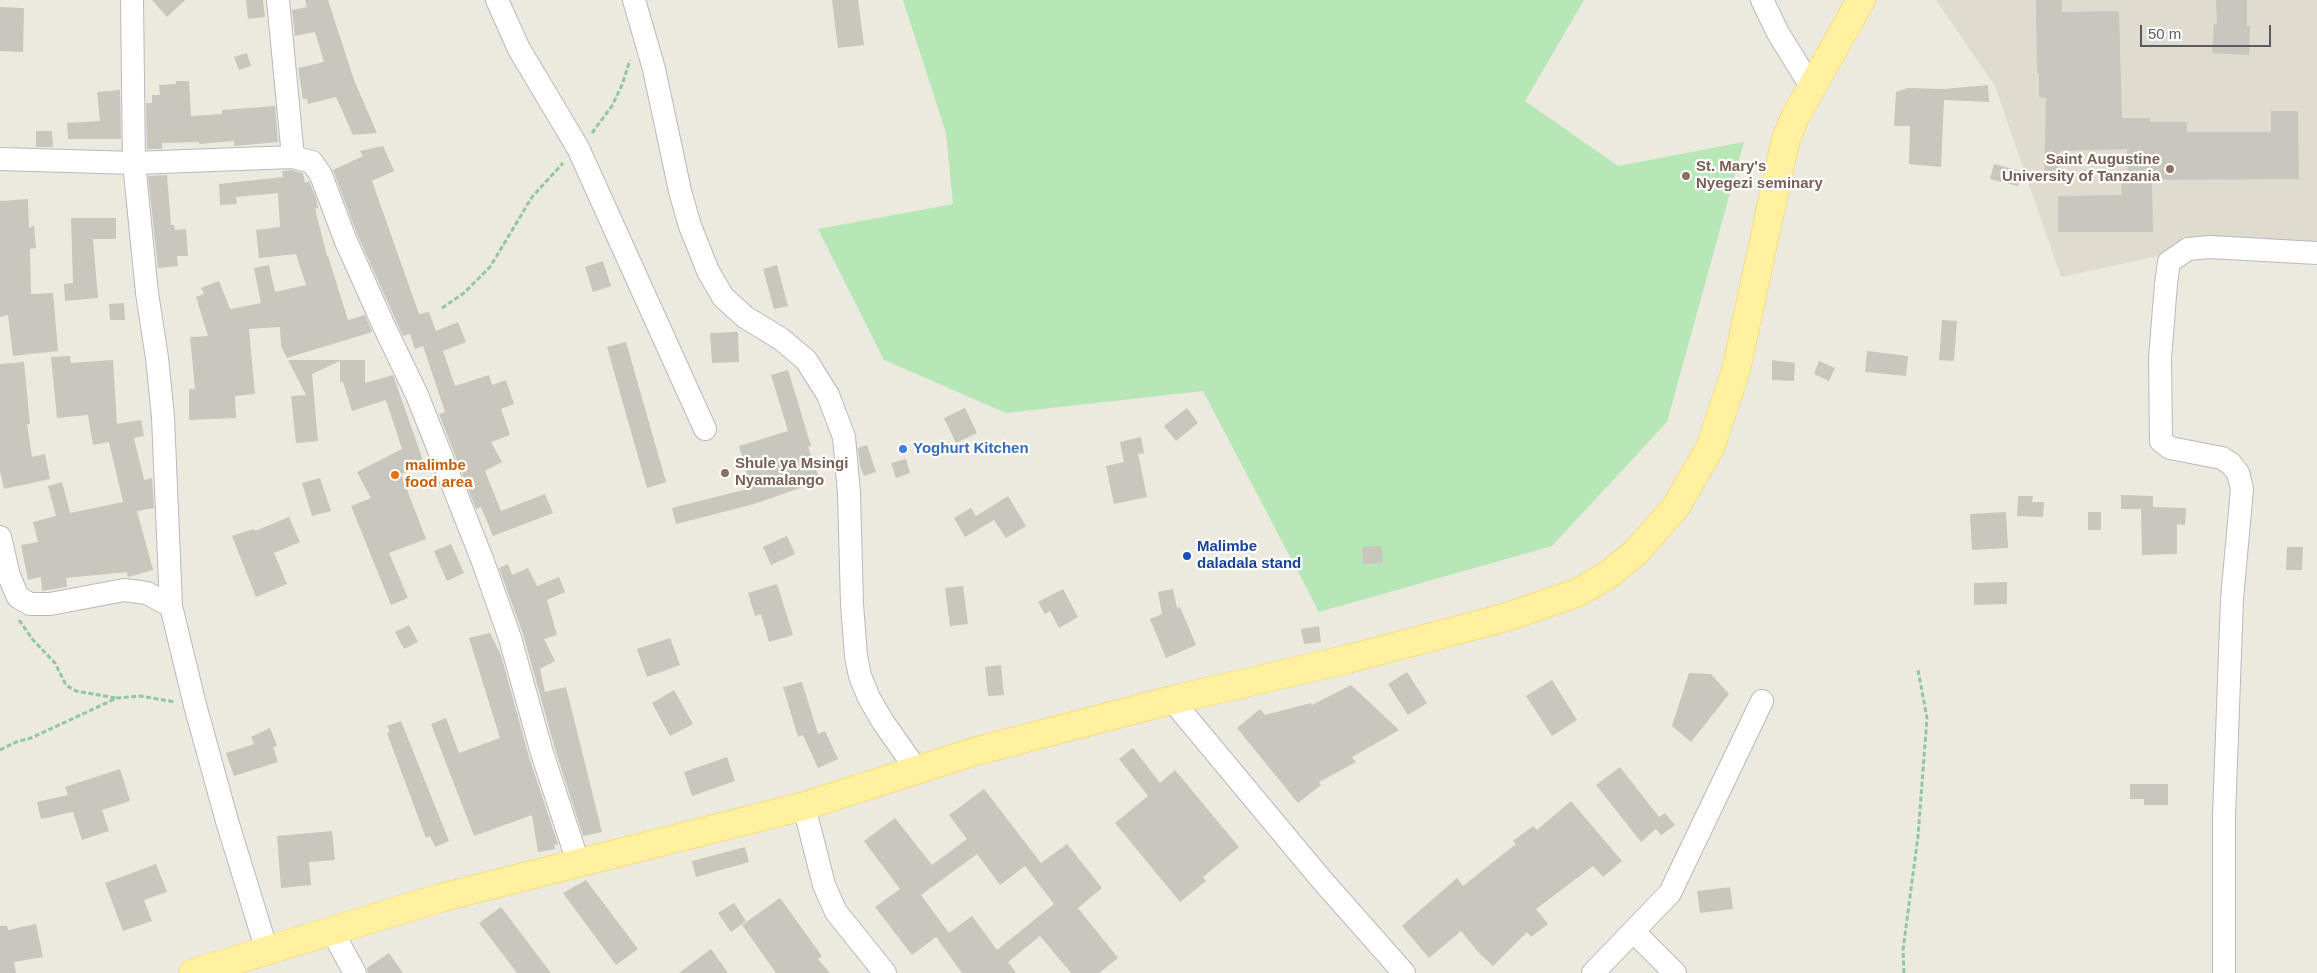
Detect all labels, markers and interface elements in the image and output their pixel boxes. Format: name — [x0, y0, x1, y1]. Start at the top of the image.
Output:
scale bar — [2142, 15, 2273, 47]
text: 50 m — [2148, 25, 2181, 42]
place label: Saint Augustine University of Tanzania — [2002, 151, 2160, 186]
place label: St. Mary's Nyegezi seminary — [1696, 158, 1823, 193]
marker: Saint Augustine University of Tanzania — [2164, 163, 2176, 175]
marker: St. Mary's Nyegezi seminary — [1680, 170, 1692, 182]
place label: Yoghurt Kitchen — [913, 440, 1029, 458]
marker: Yoghurt Kitchen — [897, 443, 909, 455]
place label: Shule ya Msingi Nyamalango — [735, 455, 848, 490]
place label: malimbe food area — [405, 457, 473, 492]
marker: Shule ya Msingi Nyamalango — [719, 467, 731, 479]
marker: malimbe food area — [389, 469, 401, 481]
place label: Malimbe daladala stand — [1197, 538, 1301, 573]
marker: Malimbe daladala stand — [1181, 550, 1193, 562]

